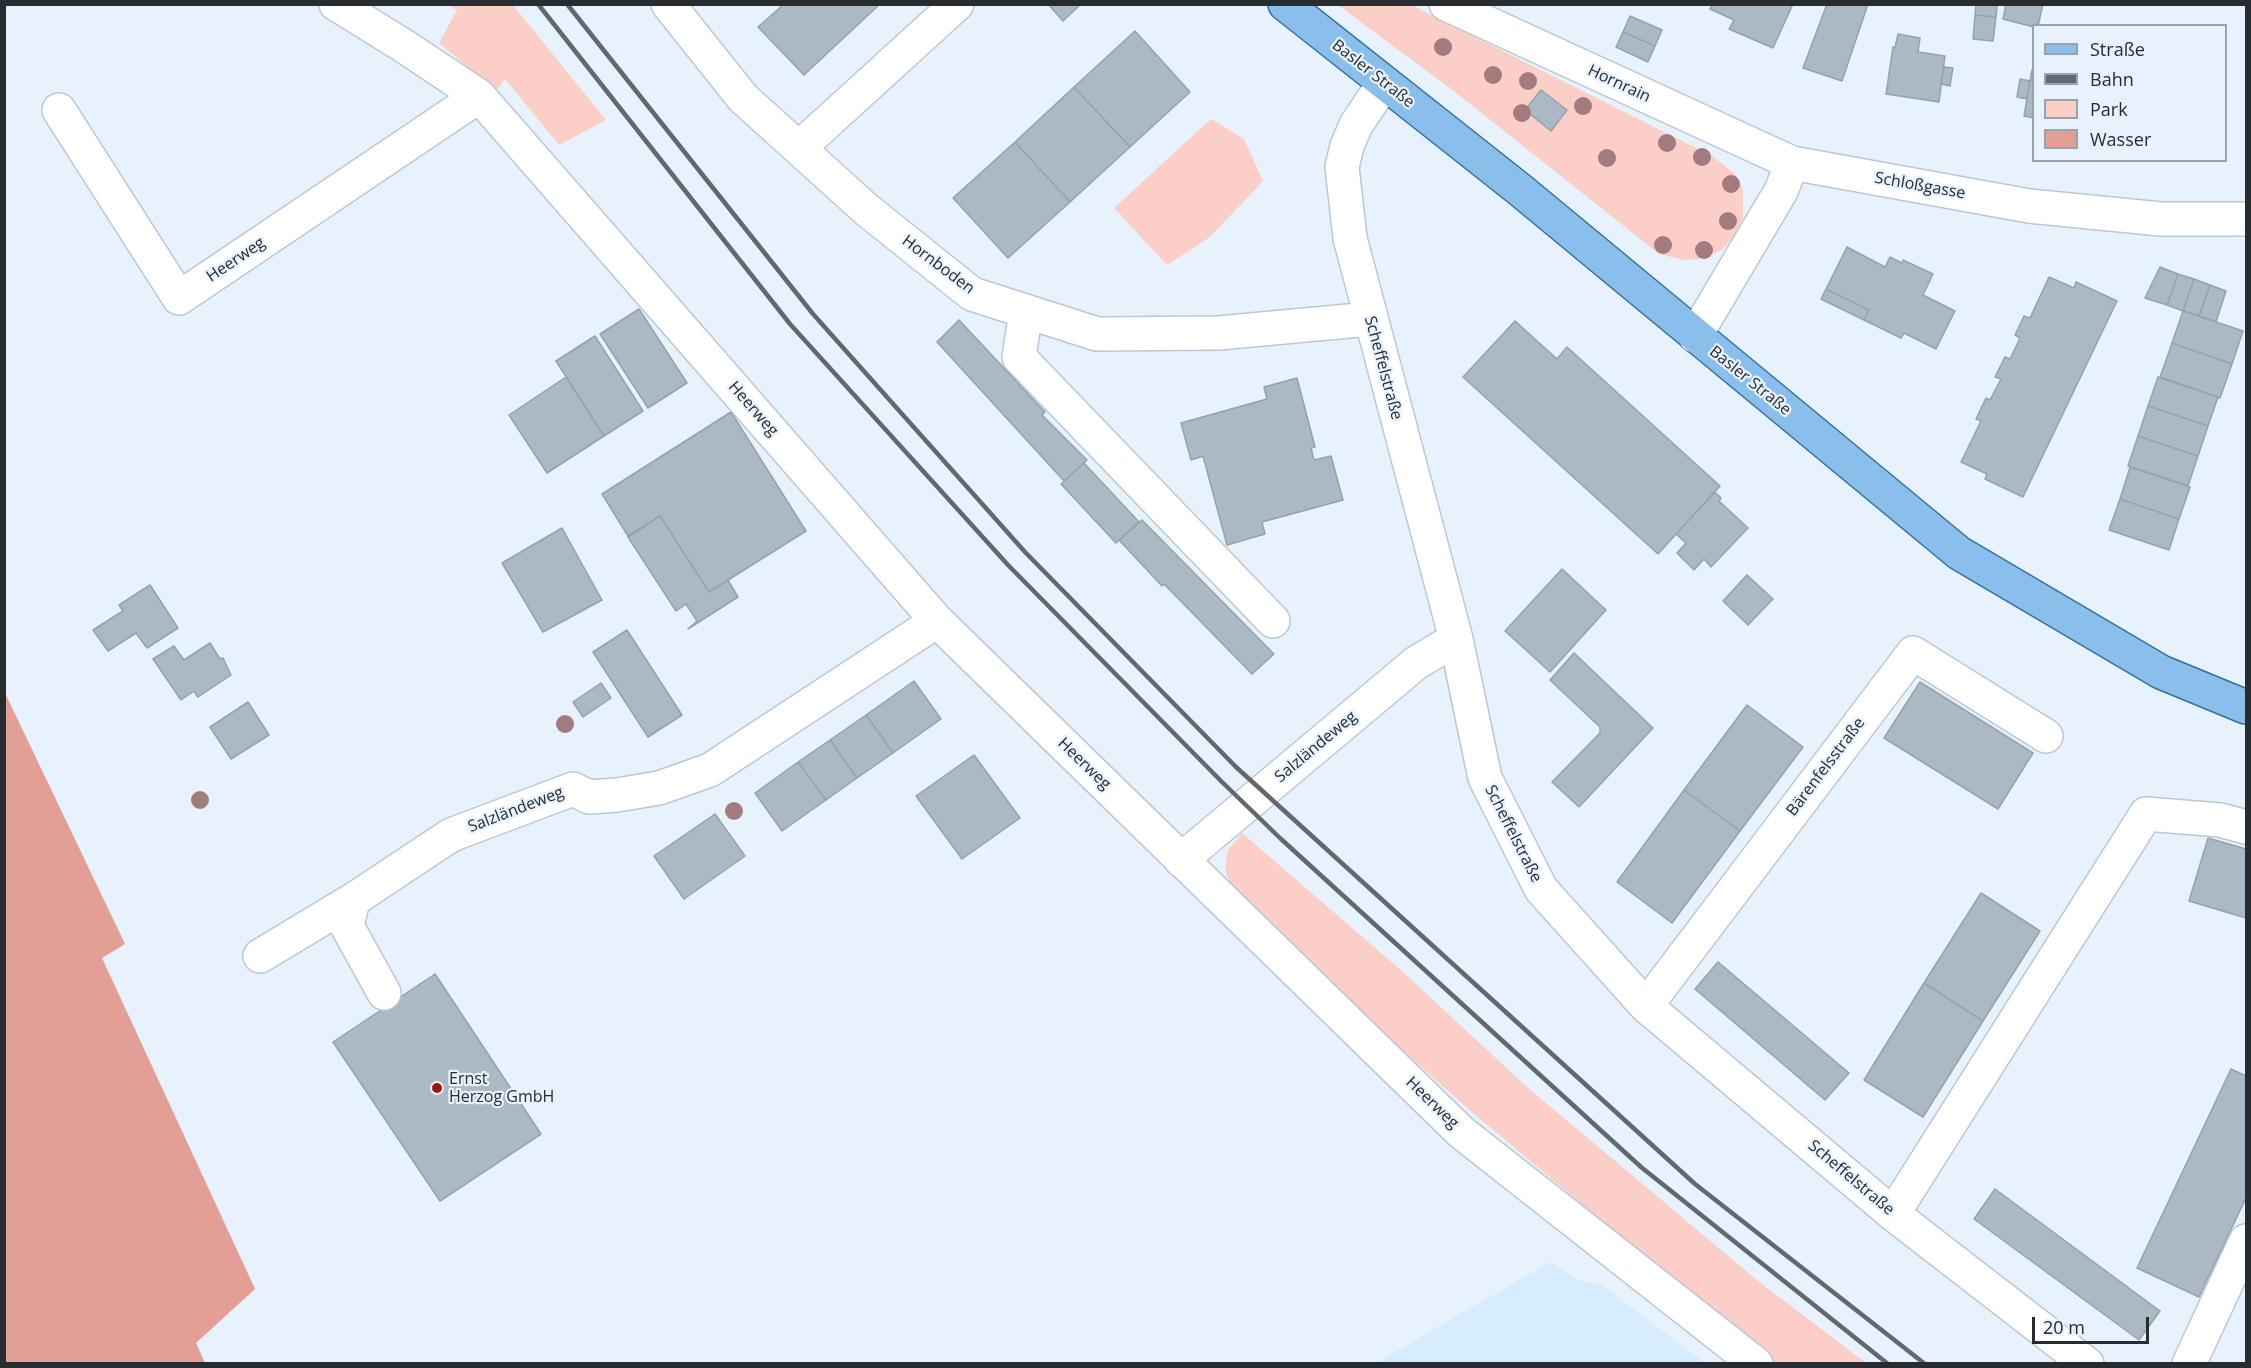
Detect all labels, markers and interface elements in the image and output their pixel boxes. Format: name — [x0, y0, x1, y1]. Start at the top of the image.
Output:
legend — [2032, 24, 2227, 162]
street label: Basler Straße — [1328, 36, 1418, 112]
text: Straße — [2090, 37, 2145, 61]
street label: Hornrain — [1585, 61, 1653, 107]
text: Bahn — [2090, 67, 2134, 91]
text: Park — [2090, 97, 2128, 121]
text: Wasser — [2090, 127, 2151, 151]
street label: Schloßgasse — [1873, 169, 1967, 203]
street label: Hornboden — [898, 232, 978, 298]
street label: Heerweg — [203, 233, 269, 287]
street label: Scheffelstraße — [1360, 314, 1406, 422]
street label: Basler Straße — [1705, 342, 1795, 420]
street label: Heerweg — [724, 378, 782, 440]
street label: Salzländeweg — [1271, 707, 1361, 787]
street label: Bärenfelsstraße — [1783, 714, 1869, 820]
street label: Heerweg — [1053, 734, 1115, 794]
street label: Scheffelstraße — [1480, 782, 1546, 886]
street label: Salzländeweg — [466, 783, 566, 837]
place label: Ernst Herzog GmbH — [449, 1069, 554, 1107]
street label: Heerweg — [1401, 1073, 1463, 1133]
marker: Ernst Herzog GmbH — [430, 1081, 444, 1095]
street label: Scheffelstraße — [1804, 1136, 1898, 1220]
scale bar — [2035, 1305, 2152, 1343]
text: 20 m — [2043, 1315, 2085, 1339]

